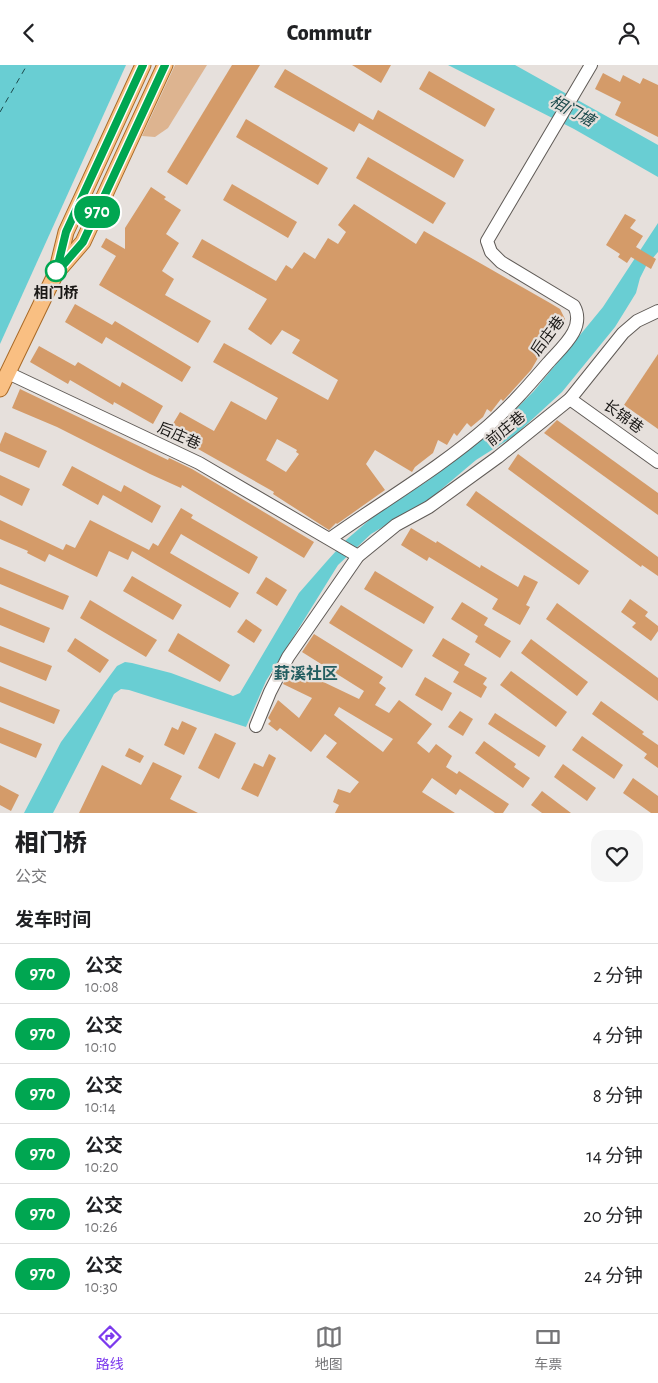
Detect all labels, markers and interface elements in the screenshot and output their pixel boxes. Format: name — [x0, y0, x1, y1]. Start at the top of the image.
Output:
icon: back — [15, 19, 43, 47]
icon: person — [615, 19, 643, 47]
text: Commutr — [287, 22, 371, 44]
water label: 相门塘 — [547, 92, 600, 131]
line badge: 970 — [68, 196, 126, 228]
text: 970 — [84, 203, 110, 221]
marker: 相门桥 — [45, 260, 67, 282]
place label: 相门桥 — [33, 285, 79, 301]
street label: 后庄巷 — [528, 313, 568, 358]
street label: 长锦巷 — [600, 397, 646, 436]
street label: 前庄巷 — [483, 408, 528, 449]
street label: 后庄巷 — [155, 419, 203, 452]
district label: 葑溪社区 — [274, 664, 338, 682]
button: heart — [591, 830, 643, 882]
text: 相门桥 — [15, 832, 87, 856]
text: 公交 — [15, 869, 47, 885]
text: 发车时间 — [15, 911, 91, 930]
text: 公交 — [85, 957, 123, 976]
text: 970 — [30, 965, 55, 983]
text: 2 分钟 — [593, 967, 643, 986]
text: 10:08 — [85, 979, 119, 995]
text: 公交 — [85, 1017, 123, 1036]
text: 970 — [30, 1025, 55, 1043]
text: 4 分钟 — [593, 1027, 643, 1046]
text: 10:10 — [85, 1039, 117, 1055]
text: 公交 — [85, 1077, 123, 1096]
text: 970 — [30, 1085, 55, 1103]
text: 8 分钟 — [593, 1087, 643, 1106]
text: 10:14 — [85, 1099, 116, 1115]
text: 公交 — [85, 1137, 123, 1156]
text: 970 — [30, 1145, 55, 1163]
text: 14 分钟 — [586, 1147, 643, 1166]
text: 10:20 — [85, 1159, 118, 1175]
text: 公交 — [85, 1197, 123, 1216]
text: 970 — [30, 1205, 55, 1223]
text: 20 分钟 — [583, 1207, 643, 1226]
text: 10:26 — [85, 1219, 117, 1235]
text: 公交 — [85, 1257, 123, 1276]
text: 970 — [30, 1265, 55, 1283]
text: 24 分钟 — [584, 1267, 643, 1286]
text: 10:30 — [85, 1279, 118, 1295]
tab: 路线 — [96, 1323, 124, 1374]
tab: 地图 — [315, 1323, 343, 1374]
tab: 车票 — [534, 1323, 562, 1374]

